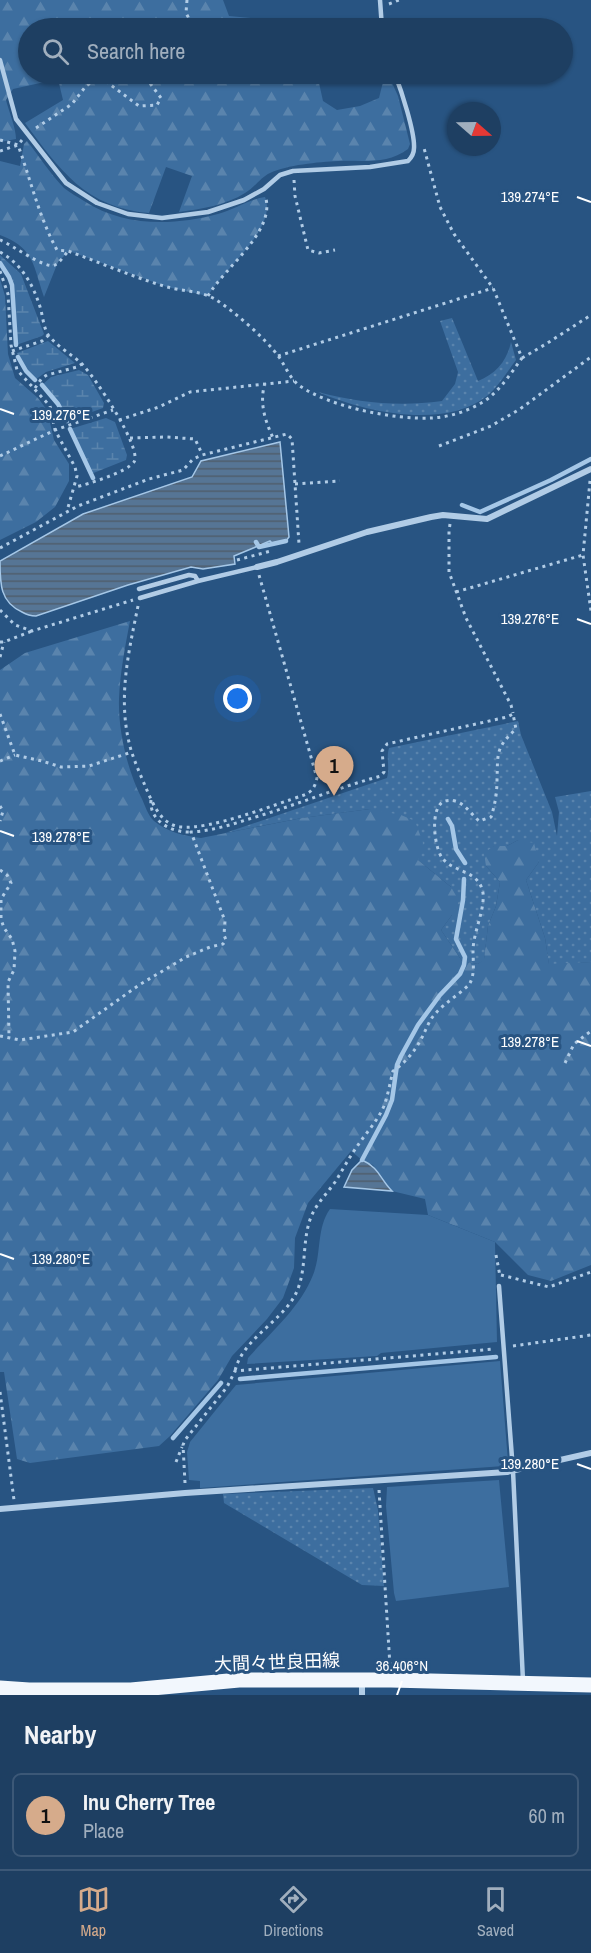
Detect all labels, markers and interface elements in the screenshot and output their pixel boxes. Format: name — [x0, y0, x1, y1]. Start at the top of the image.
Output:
search box — [18, 18, 573, 84]
icon: search — [39, 35, 72, 68]
text: Search here — [87, 36, 185, 66]
north arrow — [447, 102, 501, 156]
text: 139.274°E — [501, 186, 559, 207]
text: 139.276°E — [32, 404, 90, 425]
text: 139.276°E — [501, 608, 559, 629]
your location — [223, 684, 252, 713]
pin: 1 — [314, 746, 354, 796]
text: 139.278°E — [32, 826, 90, 847]
text: 139.278°E — [501, 1031, 559, 1052]
text: 139.280°E — [32, 1248, 90, 1269]
text: 139.280°E — [501, 1453, 559, 1474]
street label: 大間々世良田線 — [214, 1647, 340, 1677]
text: 36.406°N — [376, 1655, 428, 1676]
text: Nearby — [24, 1717, 96, 1752]
text: Inu Cherry Tree — [83, 1787, 215, 1817]
text: 1 — [41, 1802, 50, 1829]
text: 60 m — [529, 1802, 565, 1829]
text: Place — [83, 1817, 124, 1844]
tab: Map — [77, 1883, 110, 1941]
tab: Directions — [263, 1883, 323, 1941]
tab: Saved — [477, 1883, 514, 1941]

